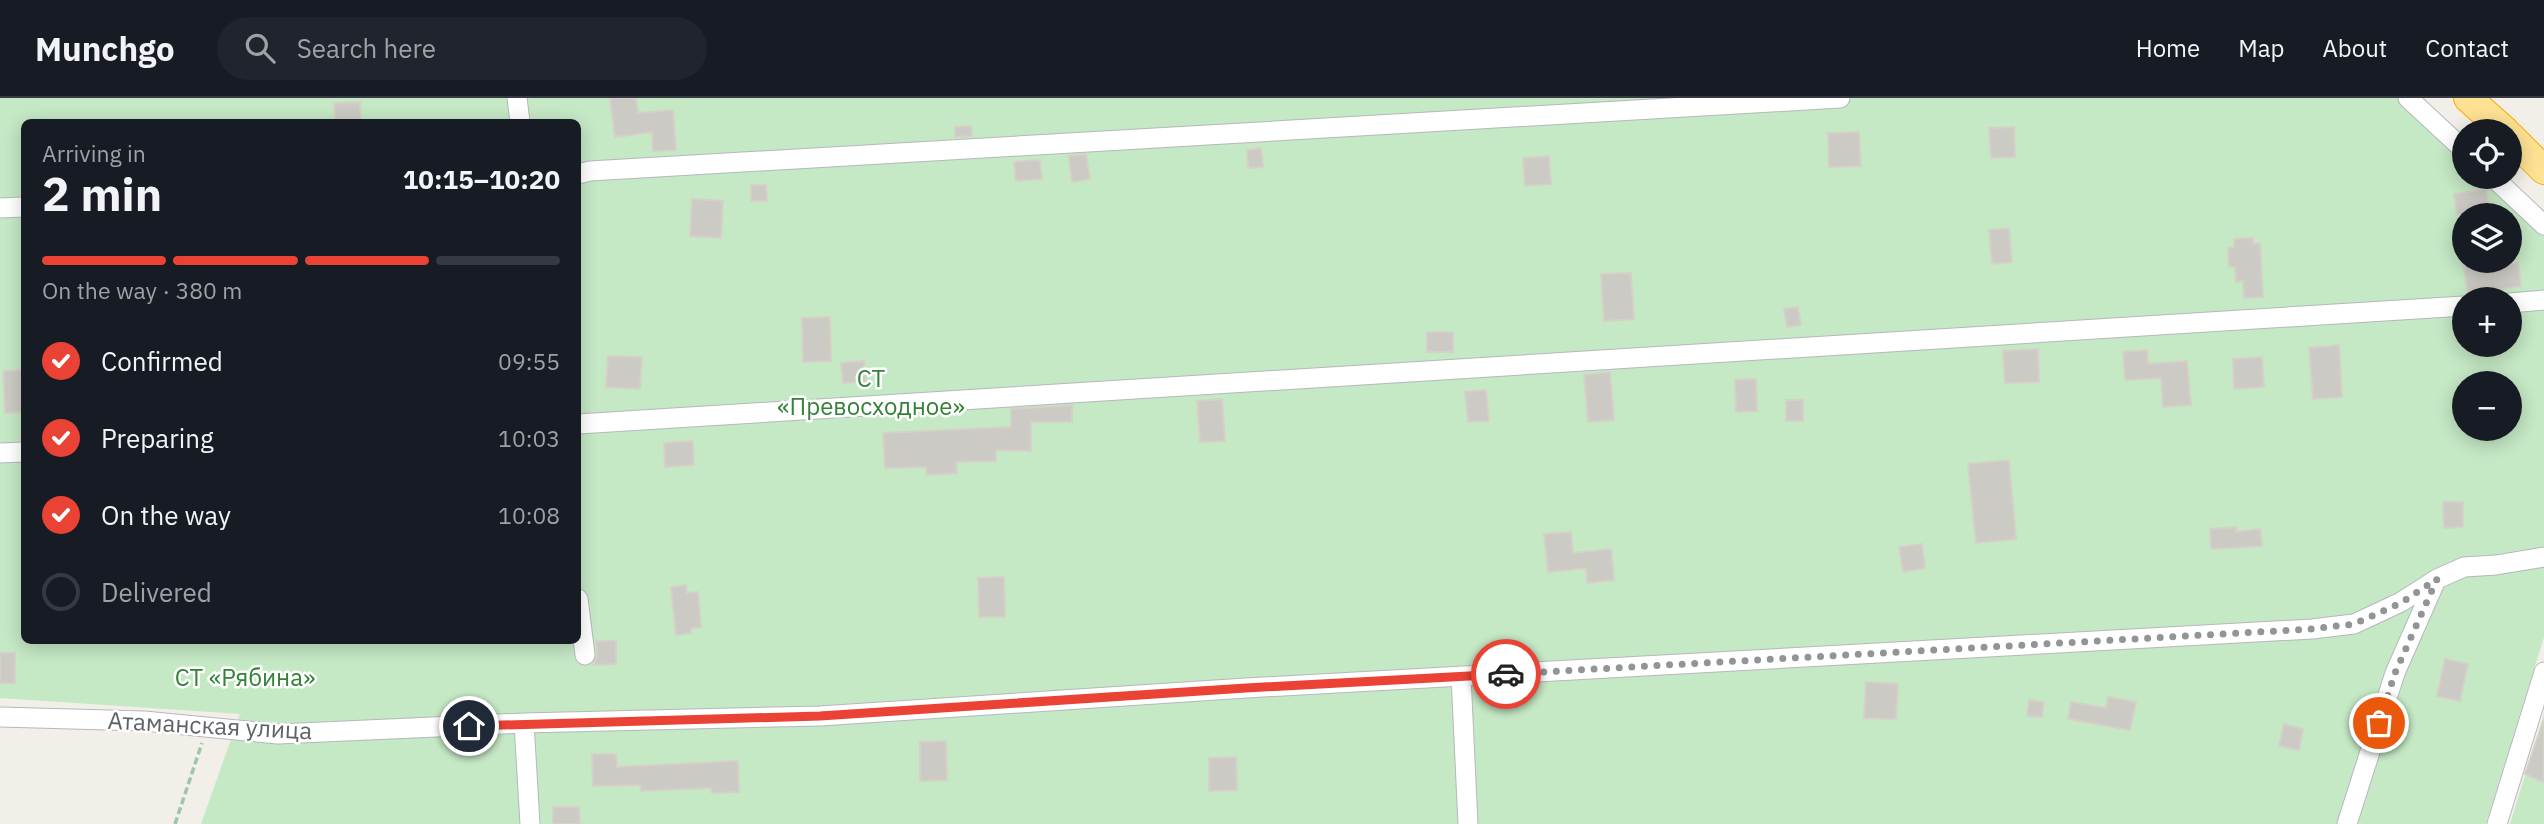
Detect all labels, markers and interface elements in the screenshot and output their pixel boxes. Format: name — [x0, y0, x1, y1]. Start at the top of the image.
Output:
search box — [217, 17, 707, 80]
text: Munchgo — [35, 27, 175, 70]
icon: search — [241, 29, 279, 67]
text: Search here — [297, 31, 436, 65]
text: Home — [2136, 32, 2200, 64]
text: Map — [2238, 32, 2284, 64]
text: About — [2322, 32, 2387, 64]
text: Contact — [2425, 32, 2509, 64]
map controls — [2452, 119, 2522, 441]
button: locate — [2452, 119, 2522, 189]
text: Arriving in — [42, 138, 146, 168]
text: 10:15–10:20 — [403, 162, 560, 196]
text: 2 min — [42, 164, 162, 224]
button: layers — [2452, 203, 2522, 273]
text: On the way · 380 m — [42, 275, 242, 305]
button: + — [2452, 287, 2522, 357]
icon: check — [42, 342, 80, 380]
text: Confirmed — [101, 344, 223, 378]
text: 09:55 — [498, 346, 560, 376]
park label: СТ «Превосходное» — [777, 362, 965, 422]
button: − — [2452, 371, 2522, 441]
icon: check — [42, 419, 80, 457]
text: Preparing — [101, 421, 214, 455]
text: 10:03 — [498, 423, 560, 453]
icon: check — [42, 496, 80, 534]
text: On the way — [101, 498, 231, 532]
text: 10:08 — [498, 500, 560, 530]
text: Delivered — [101, 575, 212, 609]
courier — [1471, 639, 1541, 709]
icon: car — [1487, 655, 1525, 693]
park label: СТ «Рябина» — [175, 661, 315, 693]
pin — [2349, 693, 2409, 753]
pin — [439, 696, 499, 756]
street label: Атаманская улица — [107, 704, 313, 746]
icon: bag — [2360, 704, 2398, 742]
icon: home — [450, 707, 488, 745]

